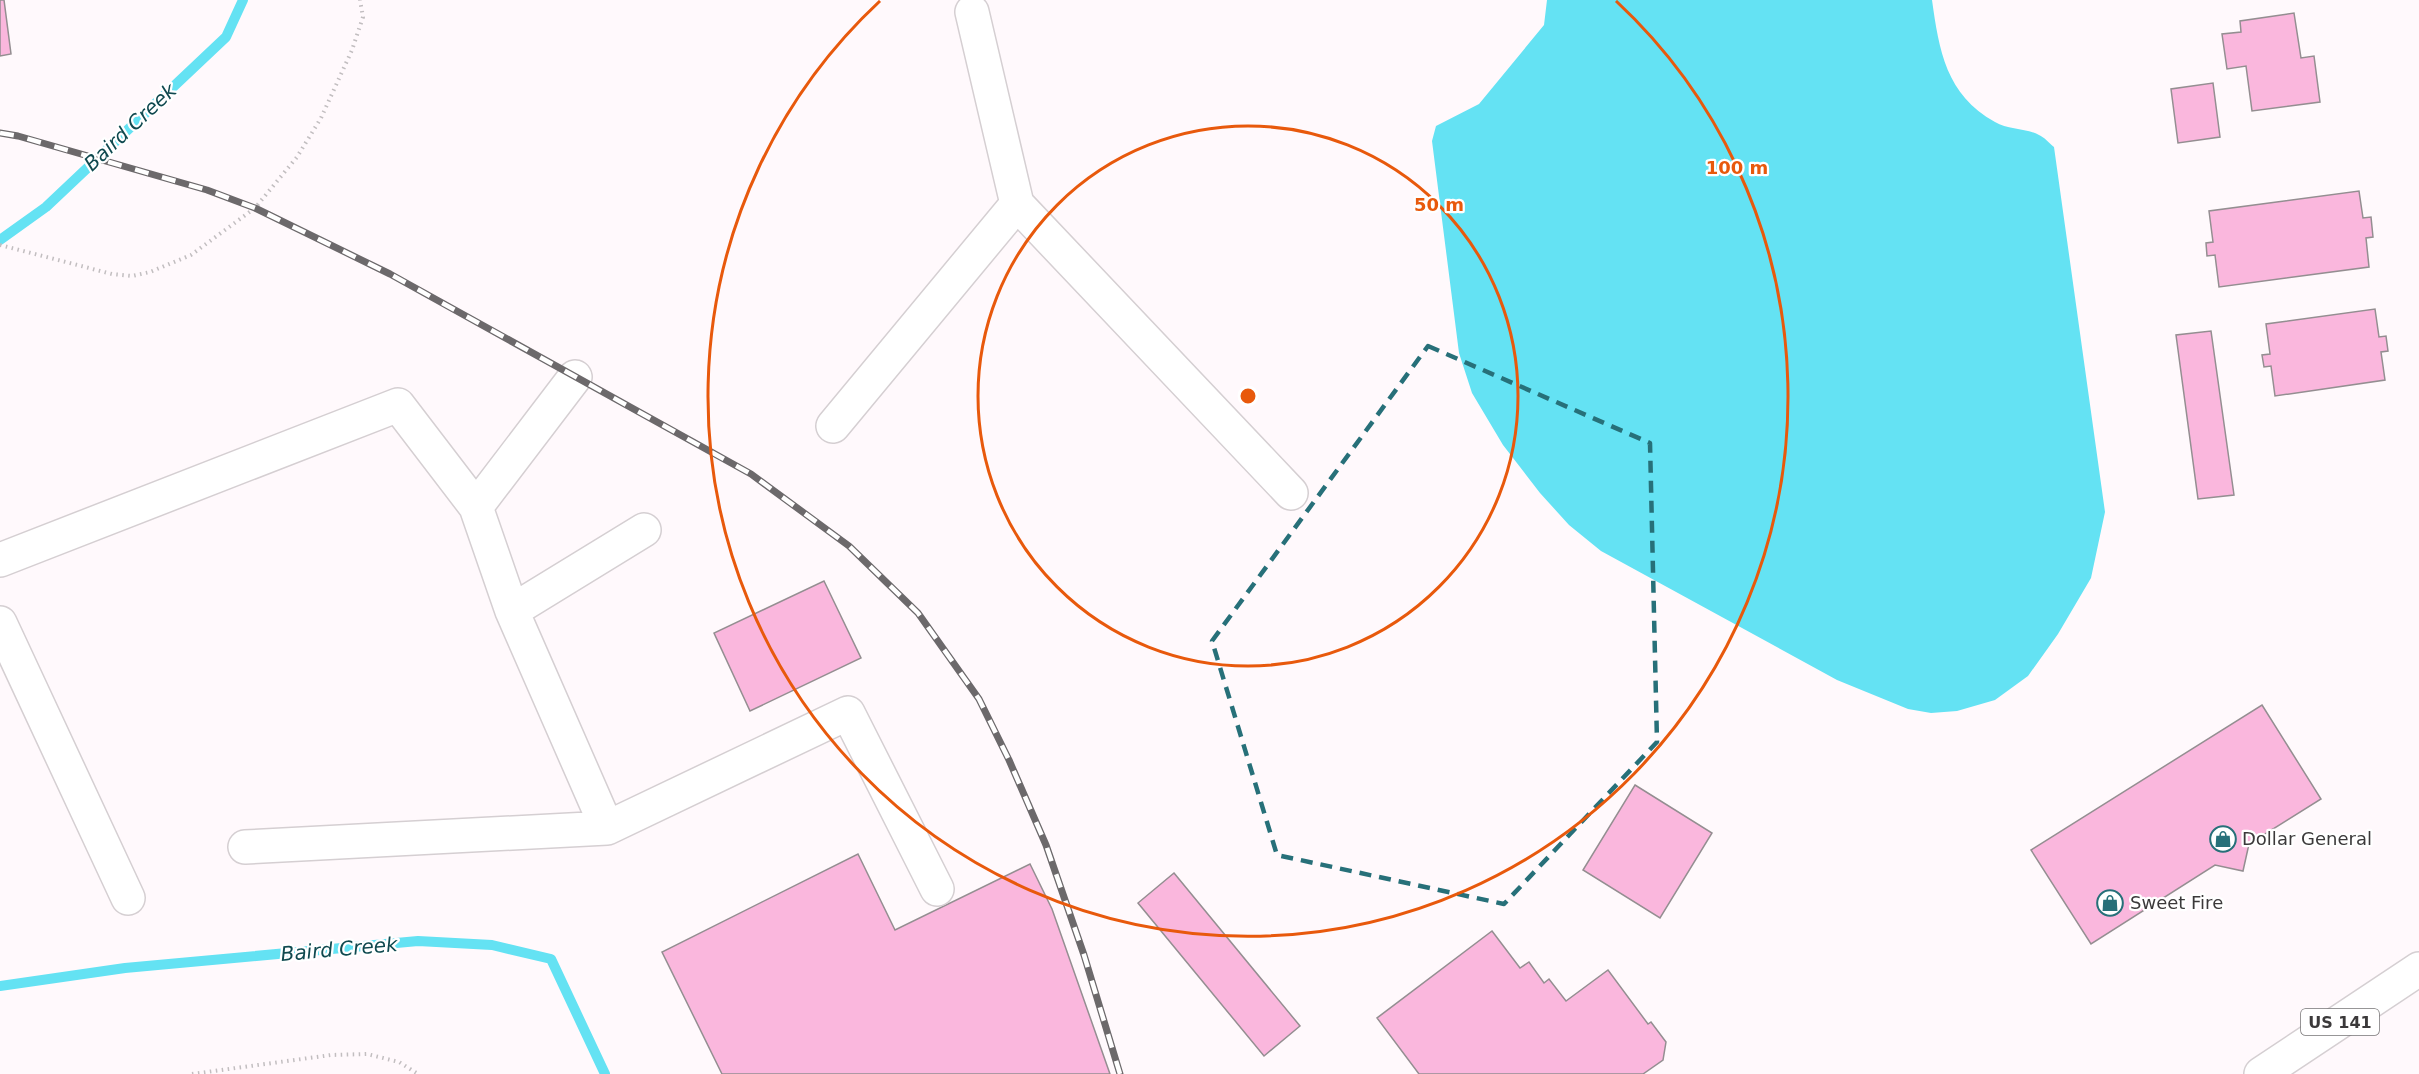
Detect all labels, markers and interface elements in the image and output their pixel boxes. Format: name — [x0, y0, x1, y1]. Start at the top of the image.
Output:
water label: Baird Creek — [79, 77, 182, 176]
text: 100 m — [1706, 157, 1768, 178]
text: 50 m — [1414, 194, 1464, 215]
centre of rings — [1238, 386, 1258, 406]
shop icon: Dollar General — [2208, 824, 2238, 854]
place label: Dollar General — [2242, 828, 2372, 849]
shop icon: Sweet Fire — [2095, 888, 2125, 918]
place label: Sweet Fire — [2130, 892, 2223, 913]
water label: Baird Creek — [280, 932, 400, 966]
road number: US 141 — [2301, 1009, 2379, 1035]

